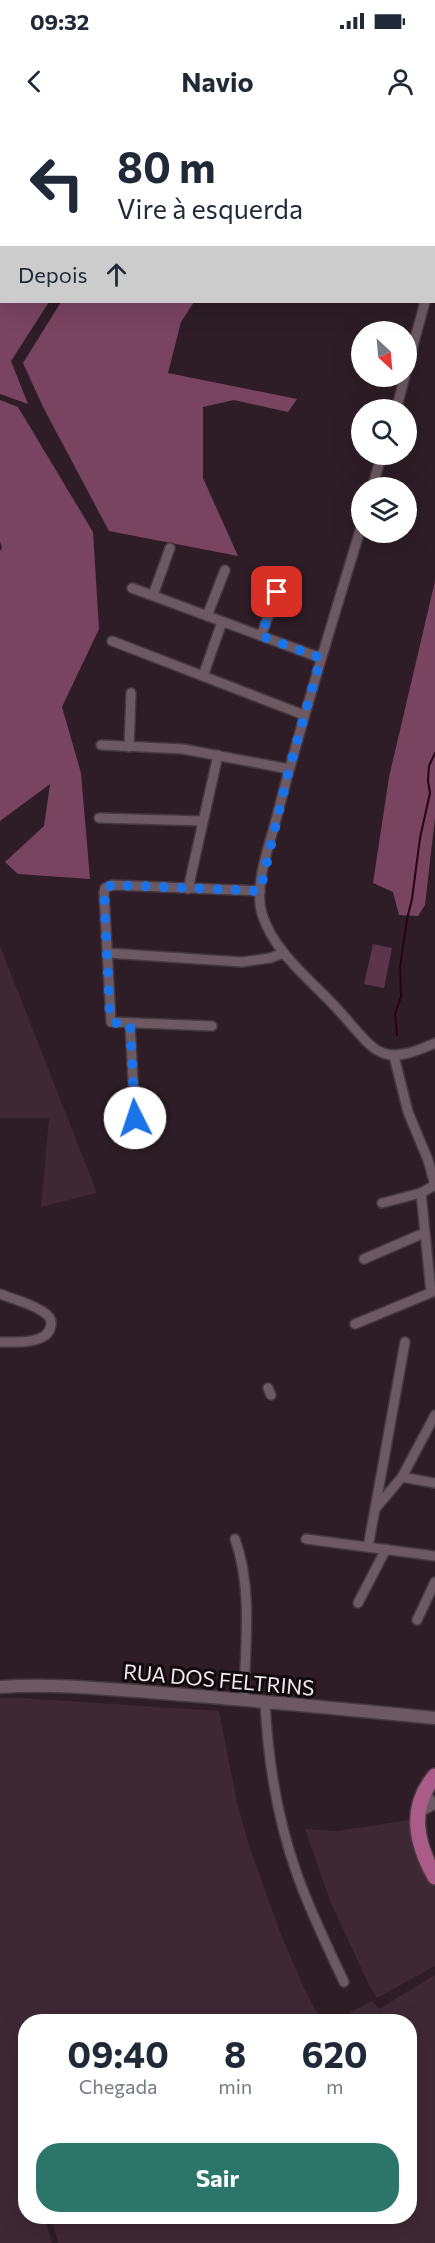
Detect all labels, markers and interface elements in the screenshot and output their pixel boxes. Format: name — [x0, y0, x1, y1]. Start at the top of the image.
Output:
text: 09:32 — [30, 8, 89, 35]
icon: back — [18, 65, 51, 98]
text: Navio — [181, 65, 254, 98]
icon: person — [384, 65, 417, 98]
text: 80 m — [117, 140, 216, 192]
icon: left — [18, 144, 96, 222]
text: Vire à esquerda — [117, 192, 303, 225]
icon: ahead — [100, 258, 133, 291]
text: Depois — [18, 261, 88, 288]
north arrow — [351, 321, 417, 387]
map controls — [351, 321, 417, 543]
button: search — [351, 399, 417, 465]
button: layers — [351, 477, 417, 543]
pin — [251, 566, 302, 617]
icon: arrive — [260, 575, 293, 608]
position arrow — [103, 1086, 167, 1150]
street label: RUA DOS FELTRINS — [122, 1658, 316, 1700]
text: 09:40 — [67, 2031, 169, 2075]
text: 8 — [224, 2031, 246, 2075]
text: 620 — [302, 2031, 368, 2075]
text: Chegada — [79, 2074, 158, 2098]
text: min — [218, 2074, 252, 2098]
text: m — [326, 2074, 343, 2098]
button: Sair — [36, 2143, 399, 2212]

